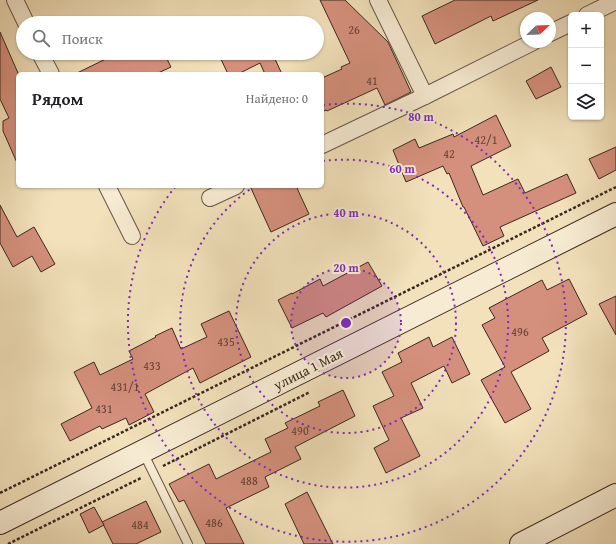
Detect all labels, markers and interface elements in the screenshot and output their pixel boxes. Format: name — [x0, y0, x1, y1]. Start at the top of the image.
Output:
north arrow — [520, 12, 556, 48]
map controls — [568, 12, 604, 120]
button: + — [568, 12, 604, 48]
search box — [16, 16, 324, 60]
house number: 26 — [348, 21, 360, 38]
icon: search — [30, 27, 52, 49]
text: Поиск — [62, 28, 103, 49]
button: − — [568, 48, 604, 84]
house number: 41 — [366, 72, 378, 89]
button: layers — [568, 84, 604, 120]
text: Рядом — [32, 86, 83, 111]
text: Найдено: 0 — [246, 89, 308, 108]
text: 80 m — [408, 108, 434, 125]
house number: 42/1 — [475, 131, 498, 148]
house number: 42 — [443, 145, 455, 162]
text: 60 m — [389, 160, 415, 177]
text: 40 m — [333, 204, 359, 221]
text: 20 m — [333, 259, 359, 276]
centre of rings — [339, 316, 353, 330]
house number: 496 — [511, 323, 529, 340]
house number: 435 — [217, 333, 235, 350]
street label: улица 1 Мая — [269, 343, 346, 395]
house number: 433 — [143, 357, 161, 374]
house number: 431/1 — [111, 378, 140, 395]
house number: 431 — [95, 400, 113, 417]
house number: 490 — [291, 422, 309, 439]
house number: 488 — [240, 472, 258, 489]
house number: 486 — [205, 514, 223, 531]
house number: 484 — [131, 516, 149, 533]

